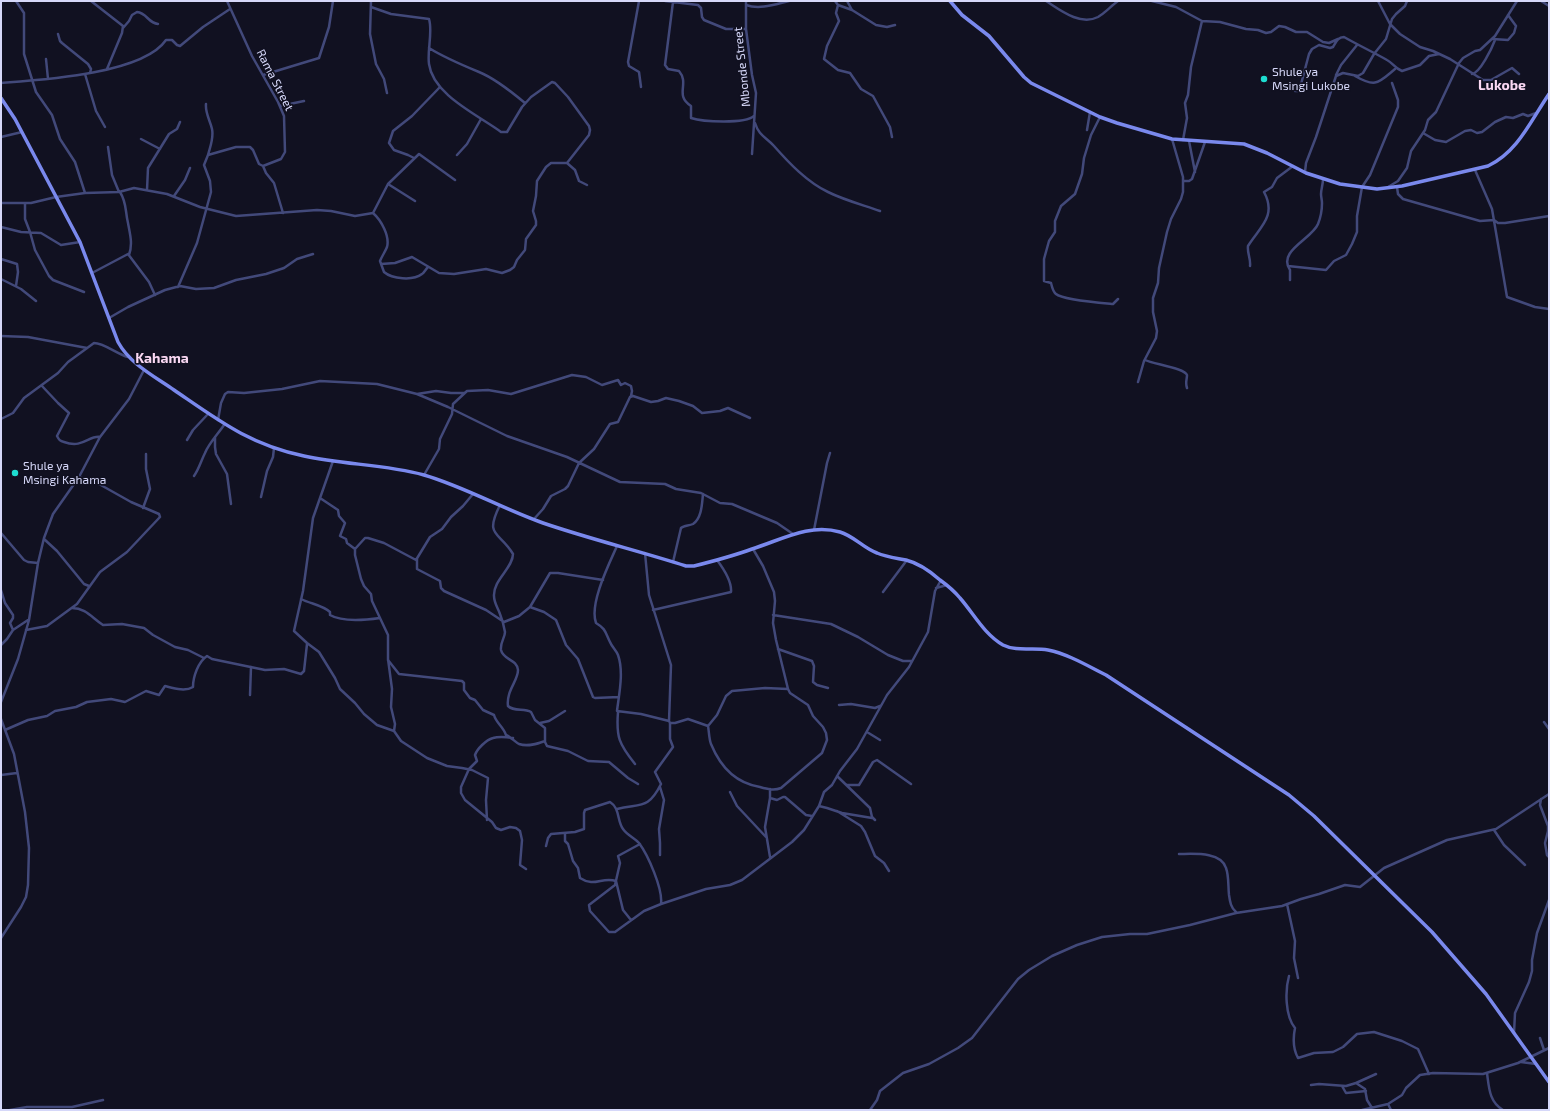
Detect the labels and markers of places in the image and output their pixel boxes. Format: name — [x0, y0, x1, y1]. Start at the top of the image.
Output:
place label: Shule ya Msingi Lukobe — [1272, 65, 1350, 93]
marker: Shule ya Msingi Lukobe — [1259, 74, 1269, 84]
place label: Shule ya Msingi Kahama — [23, 459, 106, 487]
marker: Shule ya Msingi Kahama — [10, 468, 20, 478]

